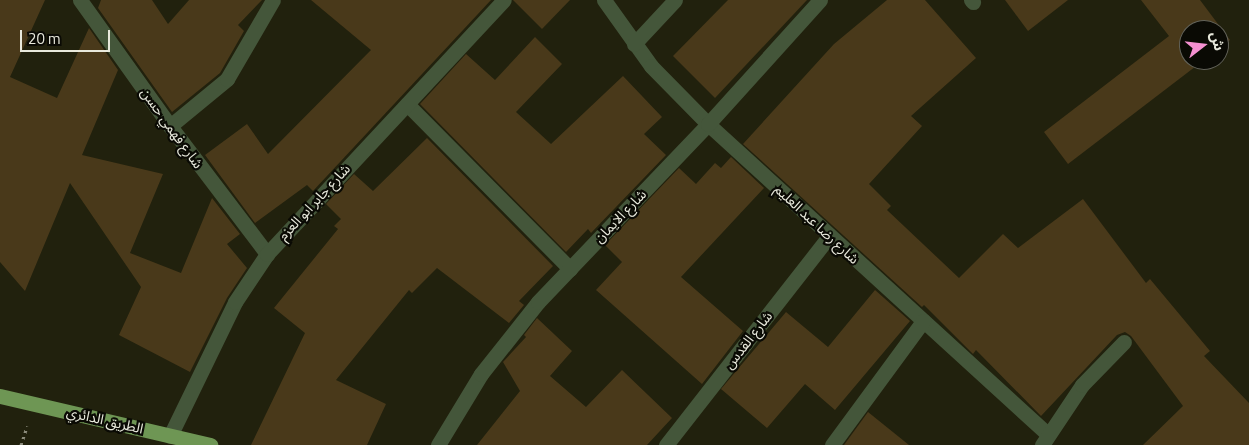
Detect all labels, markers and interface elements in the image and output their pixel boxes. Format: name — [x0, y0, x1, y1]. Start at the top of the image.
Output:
scale bar — [22, 20, 112, 52]
north arrow — [1179, 20, 1229, 70]
text: 20 m — [28, 27, 61, 50]
text: ش — [1205, 29, 1231, 53]
street label: شارع فهمي حسن — [137, 84, 207, 172]
street label: شارع جابر ابو العزم — [274, 160, 354, 244]
street label: شارع رضا عبد العليم — [771, 181, 863, 267]
street label: شارع الايمان — [590, 186, 650, 246]
street label: شارع القدس — [720, 308, 776, 372]
street label: الطريق الدائري — [65, 403, 145, 437]

